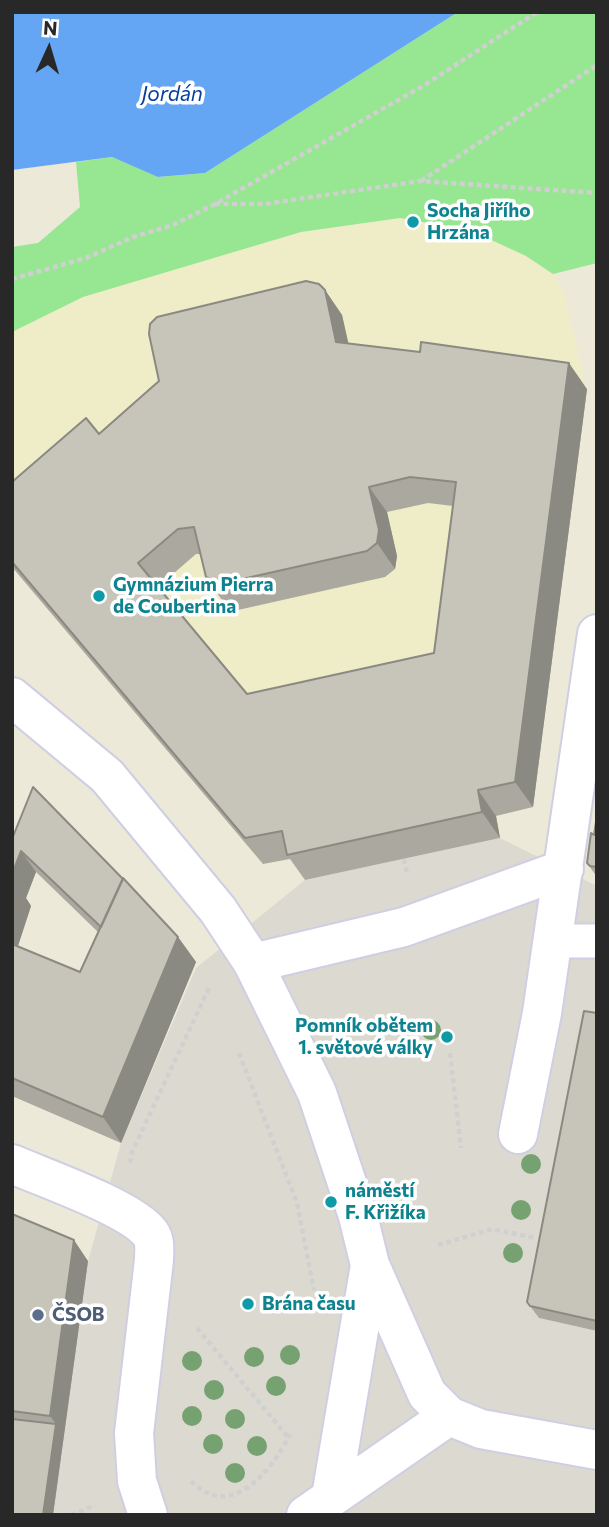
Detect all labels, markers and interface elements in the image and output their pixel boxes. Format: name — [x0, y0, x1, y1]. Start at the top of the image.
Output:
north arrow — [14, 14, 84, 84]
text: N — [43, 16, 58, 40]
water label: Jordán — [141, 81, 203, 107]
place label: Socha Jiřího Hrzána — [427, 200, 531, 244]
marker: Socha Jiřího Hrzána — [405, 214, 421, 230]
place label: Gymnázium Pierra de Coubertina — [113, 574, 274, 618]
marker: Gymnázium Pierra de Coubertina — [91, 588, 107, 604]
place label: Pomník obětem 1. světové války — [295, 1015, 433, 1059]
marker: Pomník obětem 1. světové války — [439, 1029, 455, 1045]
place label: náměstí F. Křižíka — [345, 1180, 426, 1224]
marker: náměstí F. Křižíka — [323, 1194, 339, 1210]
place label: Brána času — [262, 1293, 356, 1315]
marker: Brána času — [240, 1296, 256, 1312]
place label: ČSOB — [52, 1304, 104, 1326]
marker: ČSOB — [30, 1307, 46, 1323]

